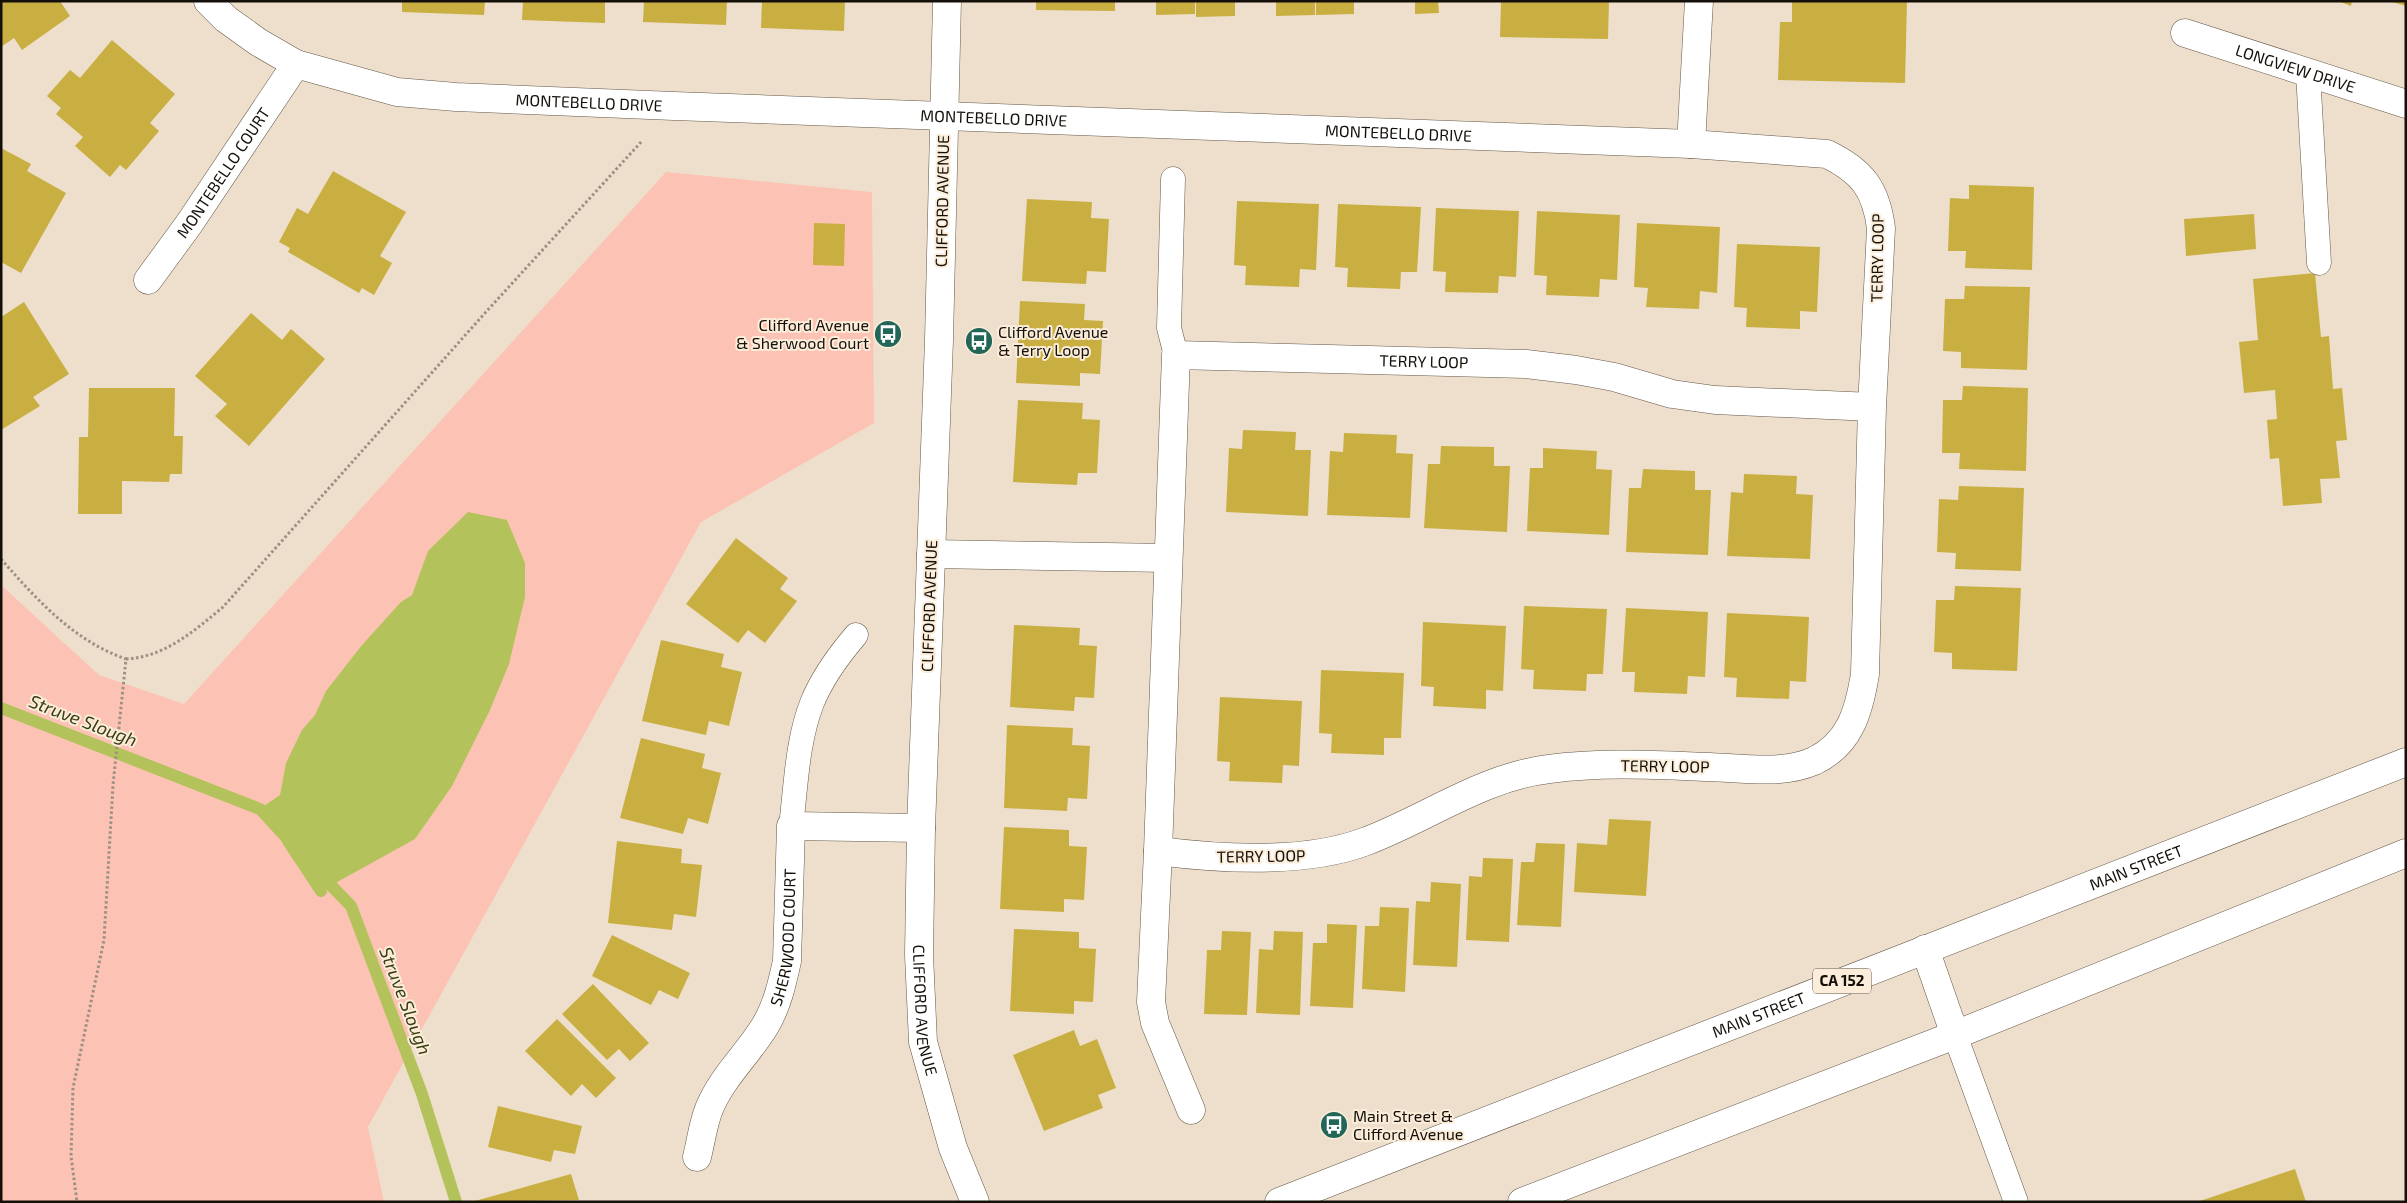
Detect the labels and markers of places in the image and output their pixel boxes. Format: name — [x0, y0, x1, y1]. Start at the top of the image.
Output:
place label: Clifford Avenue & Sherwood Court — [736, 315, 869, 352]
bus stop icon: Clifford Avenue & Sherwood Court — [873, 319, 903, 349]
place label: Clifford Avenue & Terry Loop — [998, 322, 1108, 359]
bus stop icon: Clifford Avenue & Terry Loop — [964, 326, 994, 356]
place label: Main Street & Clifford Avenue — [1353, 1106, 1463, 1143]
bus stop icon: Main Street & Clifford Avenue — [1319, 1110, 1349, 1140]

